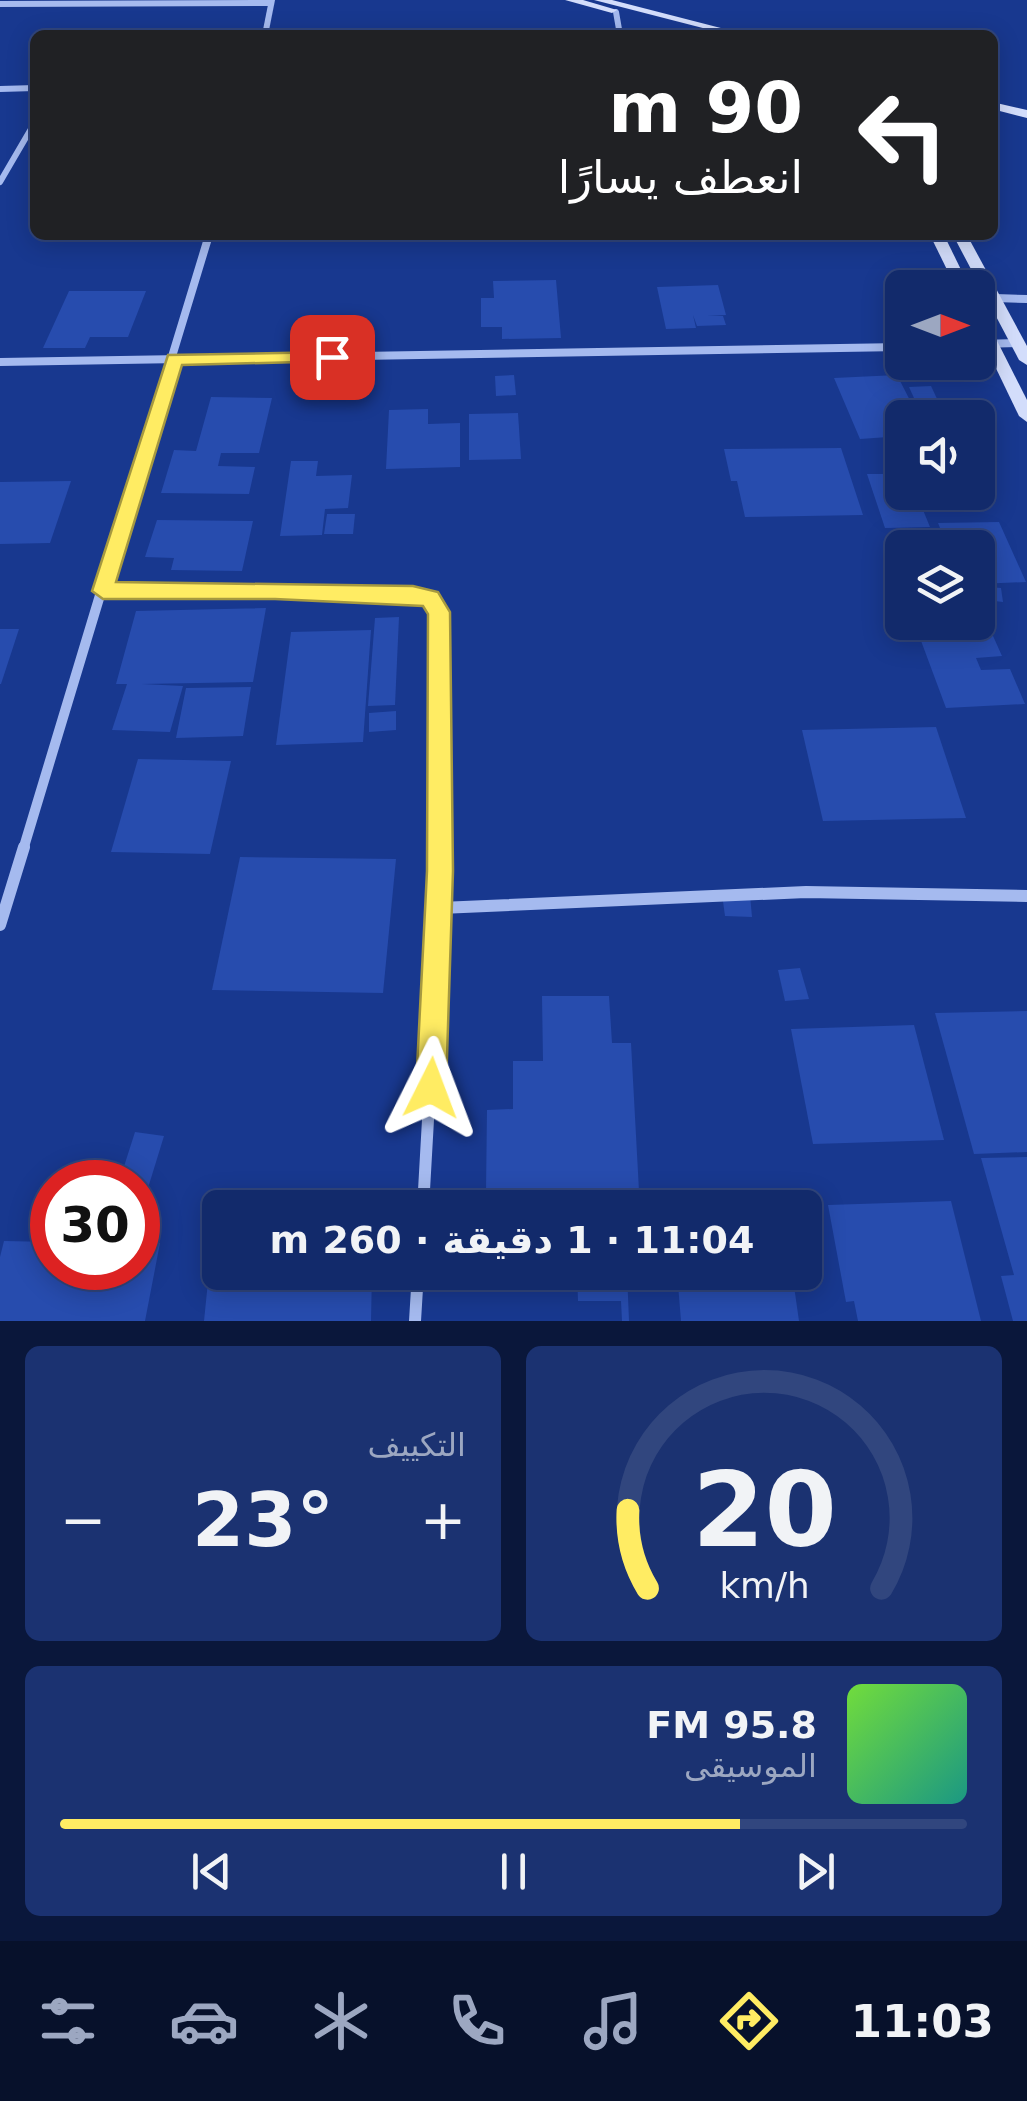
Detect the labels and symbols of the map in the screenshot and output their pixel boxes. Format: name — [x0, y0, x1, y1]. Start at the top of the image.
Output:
north arrow — [885, 270, 995, 380]
pin — [290, 315, 375, 400]
position arrow — [379, 1036, 483, 1140]
speed limit sign: 30 — [30, 1160, 160, 1290]

